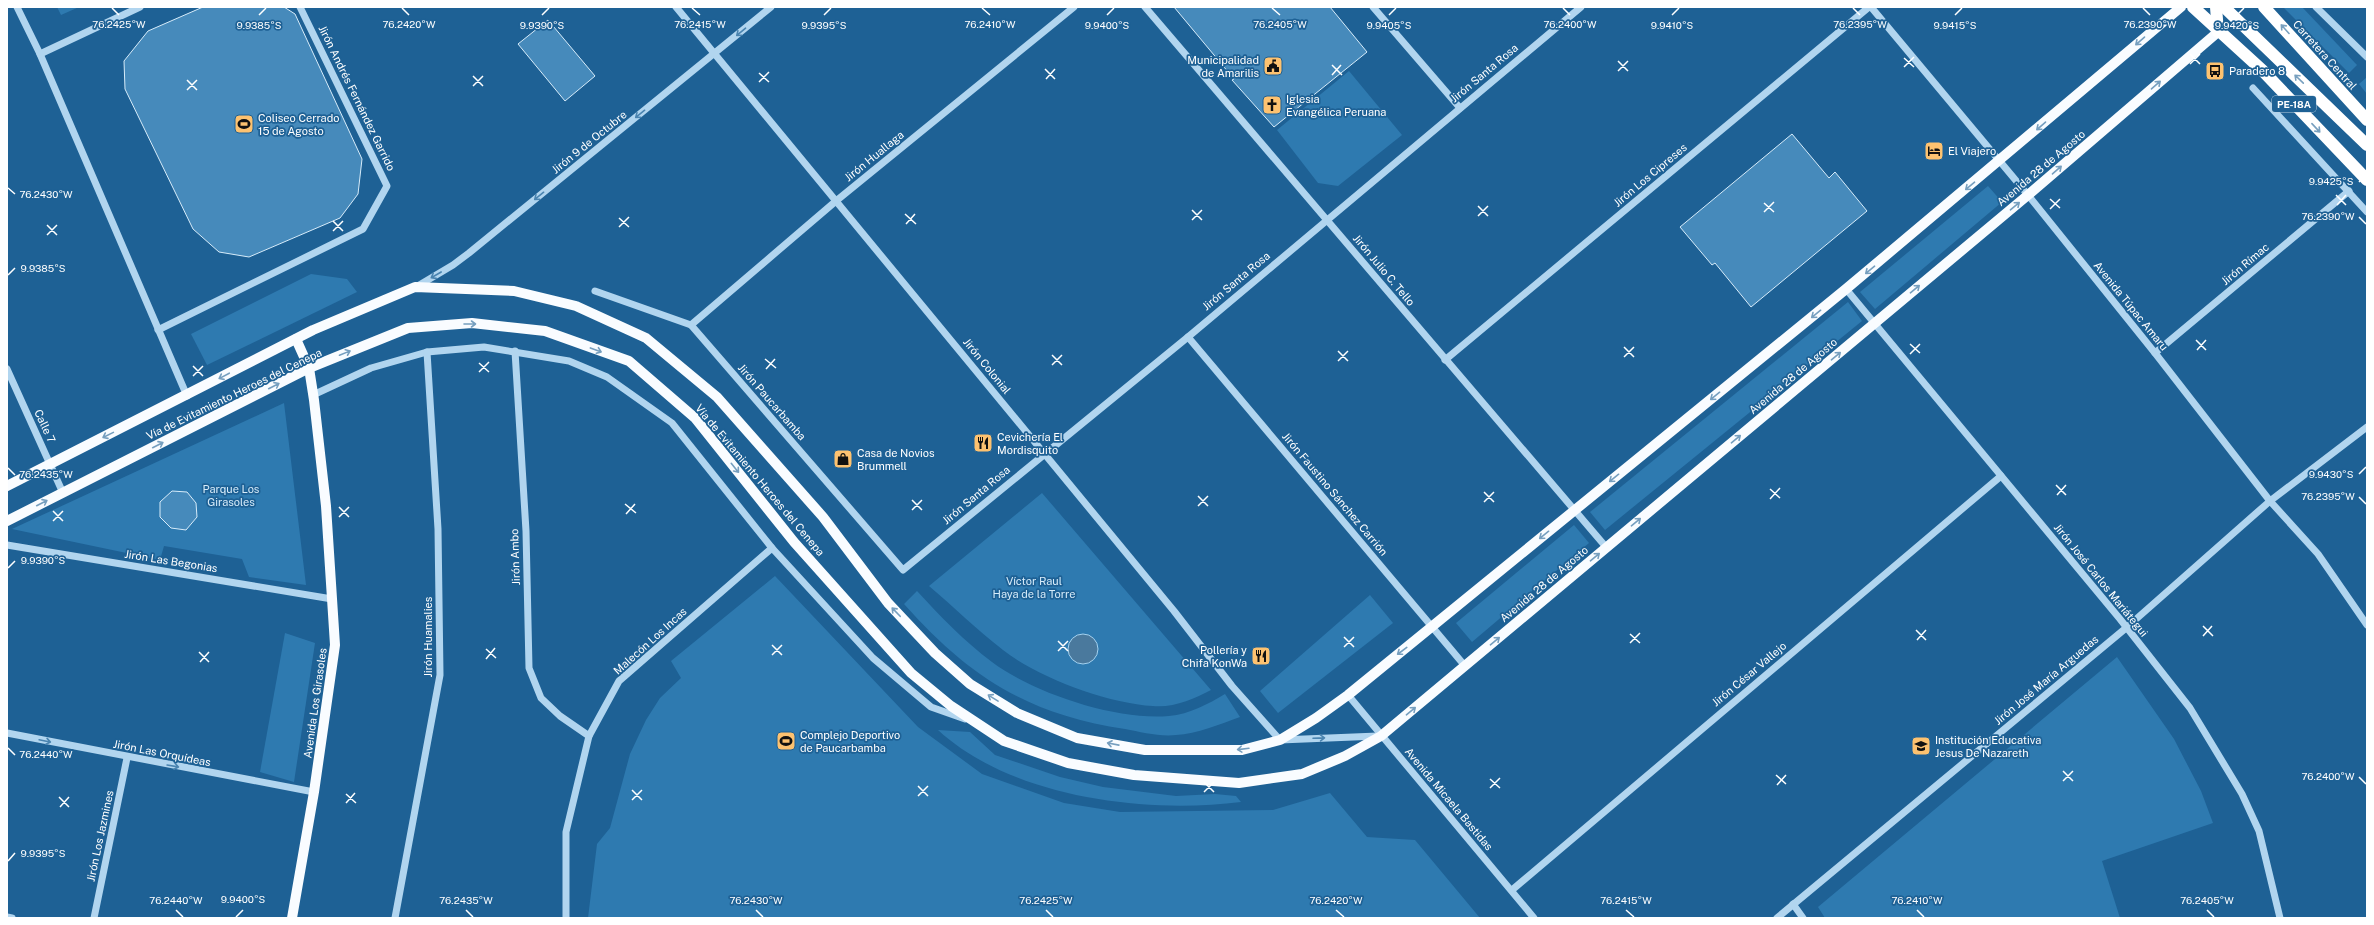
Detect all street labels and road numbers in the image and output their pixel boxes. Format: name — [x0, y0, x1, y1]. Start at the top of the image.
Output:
street label: Carretera Central — [2291, 18, 2359, 92]
street label: Jirón Andrés Fernández Garrido — [316, 23, 398, 173]
street label: Jirón Santa Rosa — [1448, 41, 1520, 105]
road number: PE-18A — [2272, 96, 2316, 112]
street label: Jirón 9 de Octubre — [549, 108, 629, 176]
street label: Jirón Huallaga — [842, 128, 906, 184]
street label: Avenida 28 de Agosto — [1995, 128, 2087, 208]
street label: Jirón Los Cipreses — [1611, 141, 1689, 209]
street label: Jirón Julio C. Tello — [1351, 232, 1417, 308]
street label: Jirón Rímac — [2219, 241, 2271, 287]
street label: Jirón Santa Rosa — [1200, 249, 1272, 313]
street label: Avenida Túpac Amaru — [2091, 259, 2171, 353]
street label: Jirón Colonial — [961, 336, 1013, 396]
street label: Avenida 28 de Agosto — [1747, 336, 1839, 416]
street label: Vía de Evitamiento Heroes del Cenepa — [144, 346, 324, 442]
street label: Jirón Paucarbamba — [736, 362, 808, 442]
street label: Vía de Evitamiento Heroes del Cenepa — [693, 402, 827, 558]
street label: Calle 7 — [32, 407, 58, 445]
street label: Jirón Faustino Sánchez Carrión — [1280, 430, 1390, 558]
street label: Jirón Santa Rosa — [940, 463, 1012, 527]
street label: Jirón José Carlos Mariátegui — [2052, 521, 2150, 639]
street label: Jirón Ambo — [508, 528, 522, 586]
street label: Avenida 28 de Agosto — [1498, 544, 1590, 624]
street label: Jirón Las Begonias — [124, 548, 219, 574]
street label: Jirón Huamalies — [422, 596, 434, 677]
street label: Malecón Los Incas — [611, 605, 689, 677]
street label: Jirón José María Arguedas — [1991, 633, 2101, 727]
street label: Jirón César Vallejo — [1709, 639, 1789, 709]
street label: Avenida Los Girasoles — [301, 647, 329, 759]
street label: Jirón Las Orquídeas — [112, 738, 212, 768]
street label: Avenida Micaela Bastidas — [1403, 745, 1496, 853]
street label: Jirón Los Jazmines — [84, 789, 116, 883]

